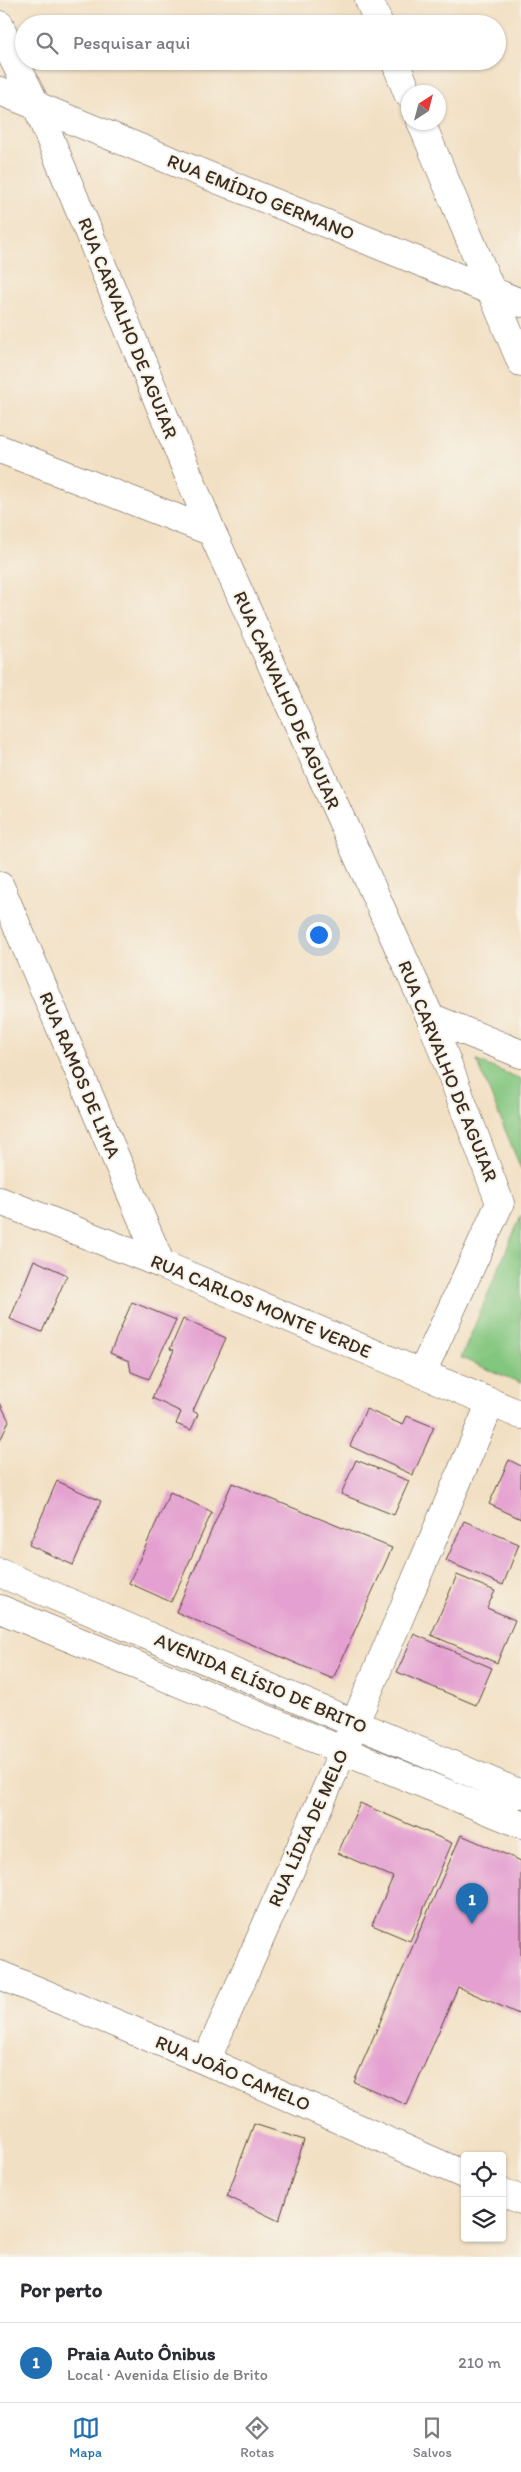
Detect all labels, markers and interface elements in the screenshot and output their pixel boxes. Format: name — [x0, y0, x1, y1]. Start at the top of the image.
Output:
search box — [15, 15, 506, 70]
icon: search — [33, 29, 61, 57]
text: Pesquisar aqui — [73, 31, 190, 54]
north arrow — [401, 85, 446, 130]
street label: RUA EMÍDIO GERMANO — [164, 149, 358, 245]
street label: RUA CARVALHO DE AGUIAR — [73, 214, 183, 442]
street label: RUA CARVALHO DE AGUIAR — [228, 587, 346, 813]
your location — [306, 922, 332, 948]
street label: RUA CARVALHO DE AGUIAR — [393, 957, 503, 1185]
street label: RUA RAMOS DE LIMA — [34, 988, 126, 1162]
street label: RUA CARLOS MONTE VERDE — [147, 1249, 375, 1363]
street label: AVENIDA ELÍSIO DE BRITO — [151, 1628, 371, 1738]
street label: RUA LÍDIA DE MELO — [263, 1746, 353, 1910]
pin: 1 — [456, 1883, 488, 1924]
street label: RUA JOÃO CAMELO — [152, 2030, 314, 2116]
map controls — [461, 2152, 506, 2242]
button: locate — [461, 2152, 506, 2197]
button: layers — [461, 2197, 506, 2242]
text: Por perto — [20, 2277, 102, 2302]
text: Praia Auto Ônibus — [67, 2342, 216, 2365]
text: 1 — [32, 2353, 40, 2372]
text: 210 m — [458, 2353, 501, 2372]
text: Local · Avenida Elísio de Brito — [67, 2365, 268, 2384]
tab: Mapa — [69, 2414, 102, 2461]
tab: Rotas — [240, 2414, 274, 2461]
tab: Salvos — [413, 2414, 452, 2461]

